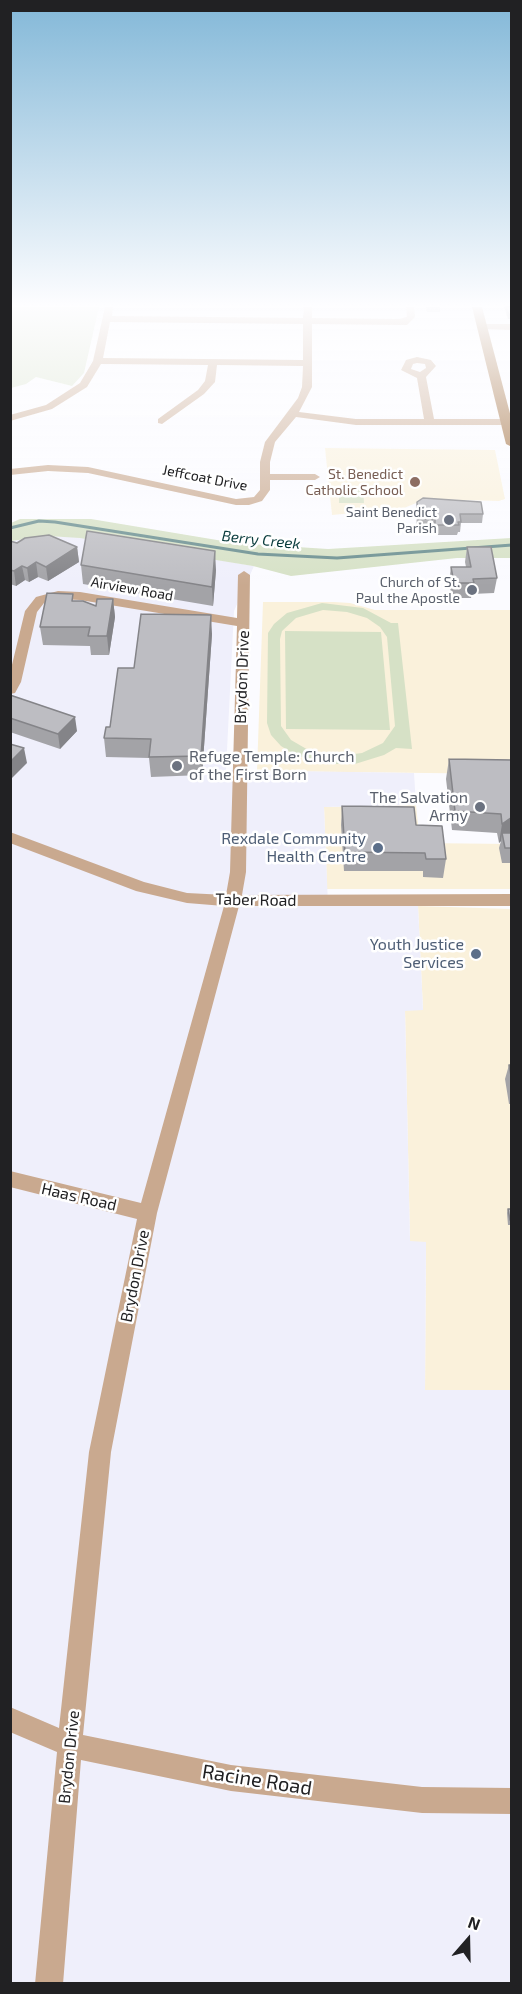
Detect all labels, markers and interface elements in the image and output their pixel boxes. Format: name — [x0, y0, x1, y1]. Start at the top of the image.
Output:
street label: Jeffcoat Drive — [161, 462, 249, 494]
place label: St. Benedict Catholic School — [305, 466, 403, 498]
marker: St. Benedict Catholic School — [408, 475, 422, 489]
place label: Saint Benedict Parish — [346, 504, 437, 536]
marker: Saint Benedict Parish — [442, 513, 456, 527]
water label: Berry Creek — [221, 527, 301, 553]
street label: Airview Road — [90, 574, 174, 604]
place label: Church of St. Paul the Apostle — [356, 574, 460, 606]
marker: Church of St. Paul the Apostle — [465, 583, 479, 597]
street label: Brydon Drive — [231, 630, 253, 724]
place label: Refuge Temple: Church of the First Born — [189, 747, 355, 785]
marker: Refuge Temple: Church of the First Born — [170, 759, 184, 773]
place label: The Salvation Army — [369, 788, 468, 826]
marker: The Salvation Army — [473, 800, 487, 814]
place label: Rexdale Community Health Centre — [221, 829, 366, 867]
marker: Rexdale Community Health Centre — [371, 841, 385, 855]
street label: Taber Road — [215, 890, 297, 910]
place label: Youth Justice Services — [370, 935, 464, 973]
marker: Youth Justice Services — [469, 947, 483, 961]
street label: Haas Road — [39, 1179, 119, 1215]
street label: Brydon Drive — [117, 1228, 153, 1324]
street label: Brydon Drive — [55, 1709, 83, 1805]
street label: Racine Road — [200, 1759, 314, 1801]
north arrow — [438, 1910, 498, 1970]
text: N — [466, 1912, 483, 1934]

